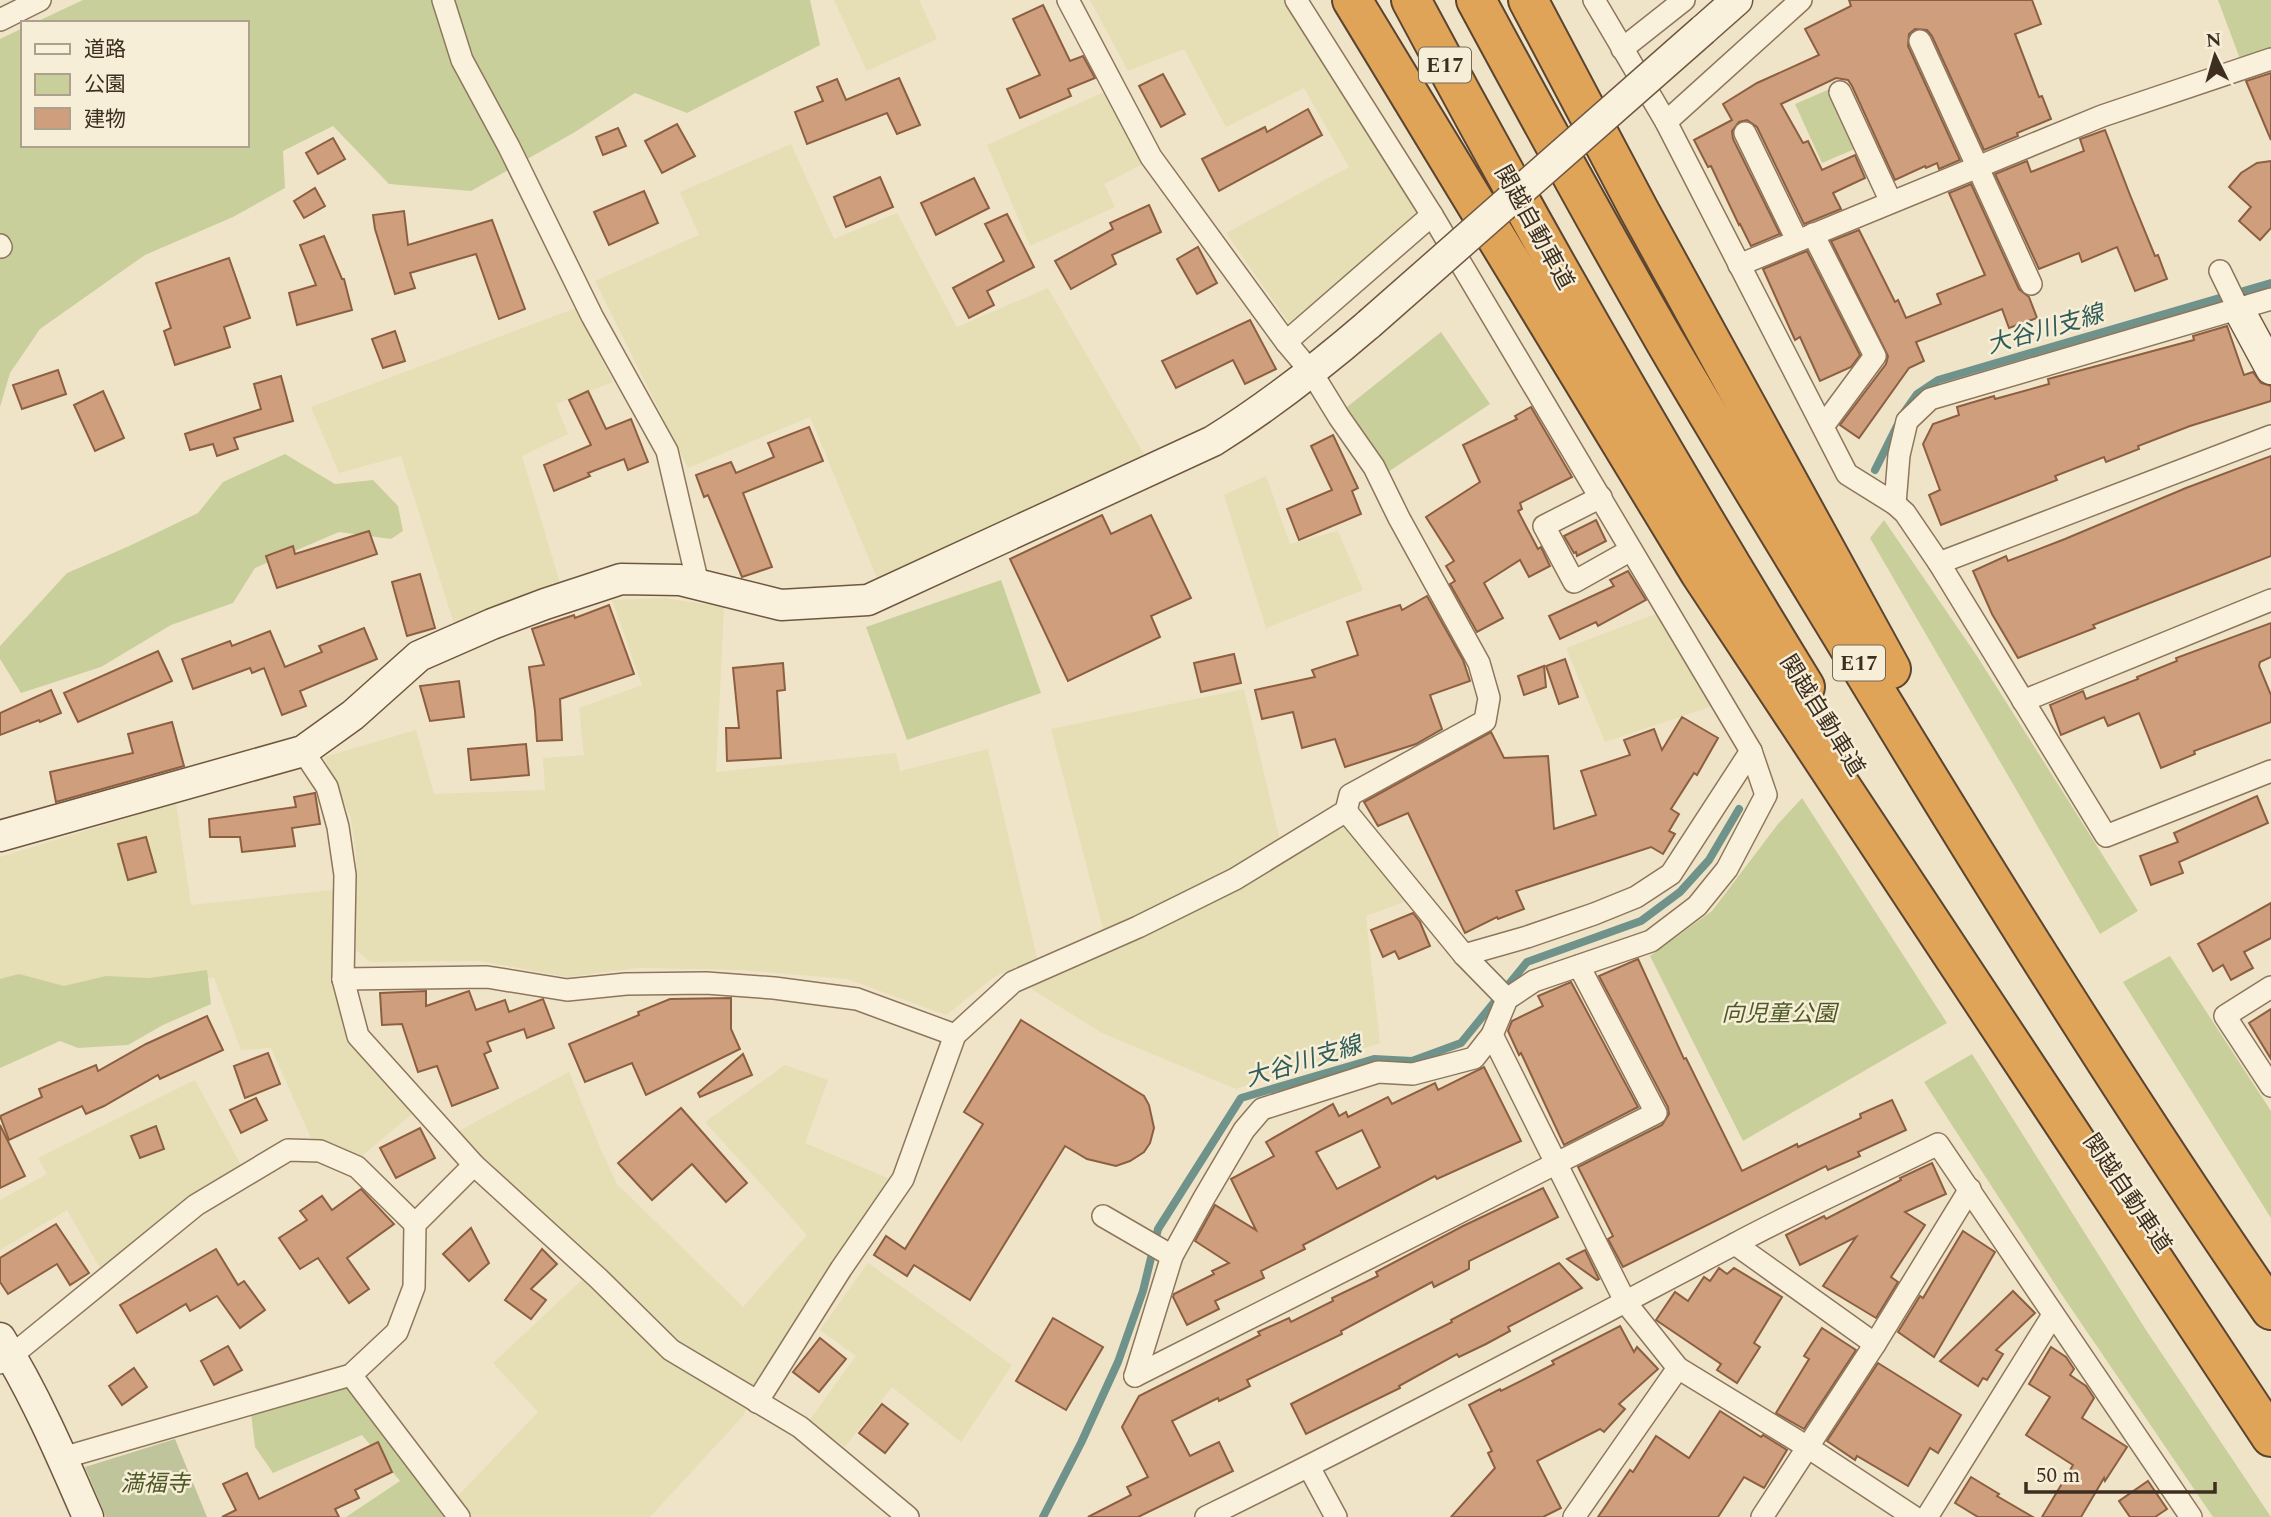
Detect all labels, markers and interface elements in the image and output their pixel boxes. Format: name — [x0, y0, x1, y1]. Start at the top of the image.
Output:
legend — [21, 21, 248, 147]
north arrow — [2180, 21, 2250, 91]
text: N — [2205, 25, 2223, 56]
text: 道路 — [84, 34, 126, 66]
road number: E17 — [1419, 48, 1471, 82]
text: 公園 — [84, 69, 126, 101]
text: 建物 — [84, 104, 126, 136]
street label: 関越自動車道 — [1485, 159, 1582, 297]
water label: 大谷川支線 — [1983, 295, 2111, 364]
road number: E17 — [1833, 646, 1885, 680]
street label: 関越自動車道 — [1770, 648, 1873, 784]
park label: 向児童公園 — [1722, 997, 1840, 1032]
water label: 大谷川支線 — [1241, 1026, 1369, 1097]
street label: 関越自動車道 — [2074, 1127, 2180, 1261]
scale bar — [2026, 1450, 2215, 1494]
text: 50 m — [2036, 1460, 2080, 1492]
park label: 満福寺 — [121, 1467, 192, 1502]

